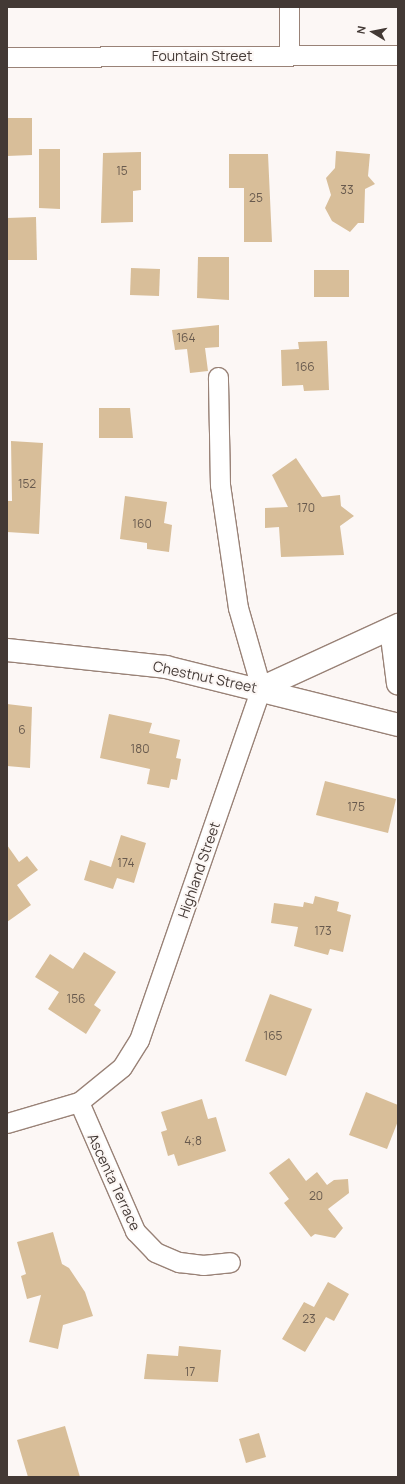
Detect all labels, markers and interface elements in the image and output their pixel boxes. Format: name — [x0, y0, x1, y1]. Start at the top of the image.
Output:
north arrow — [353, 12, 393, 52]
text: N — [353, 25, 369, 35]
street label: Fountain Street — [152, 48, 252, 64]
house number: 15 — [116, 164, 128, 178]
house number: 33 — [340, 183, 354, 197]
house number: 25 — [249, 191, 263, 205]
house number: 164 — [176, 331, 196, 345]
house number: 166 — [295, 360, 315, 374]
house number: 152 — [18, 477, 36, 491]
house number: 170 — [297, 501, 315, 515]
house number: 160 — [132, 517, 152, 531]
street label: Chestnut Street — [152, 658, 258, 696]
house number: 6 — [18, 723, 26, 737]
house number: 180 — [131, 742, 149, 756]
house number: 175 — [347, 800, 365, 814]
street label: Highland Street — [175, 820, 223, 920]
house number: 174 — [117, 856, 135, 870]
house number: 173 — [314, 924, 332, 938]
house number: 156 — [66, 992, 86, 1006]
house number: 165 — [263, 1029, 283, 1043]
street label: Ascenta Terrace — [84, 1131, 144, 1233]
house number: 4;8 — [184, 1134, 202, 1148]
house number: 20 — [309, 1189, 323, 1203]
house number: 23 — [302, 1312, 316, 1326]
house number: 17 — [185, 1365, 195, 1379]

